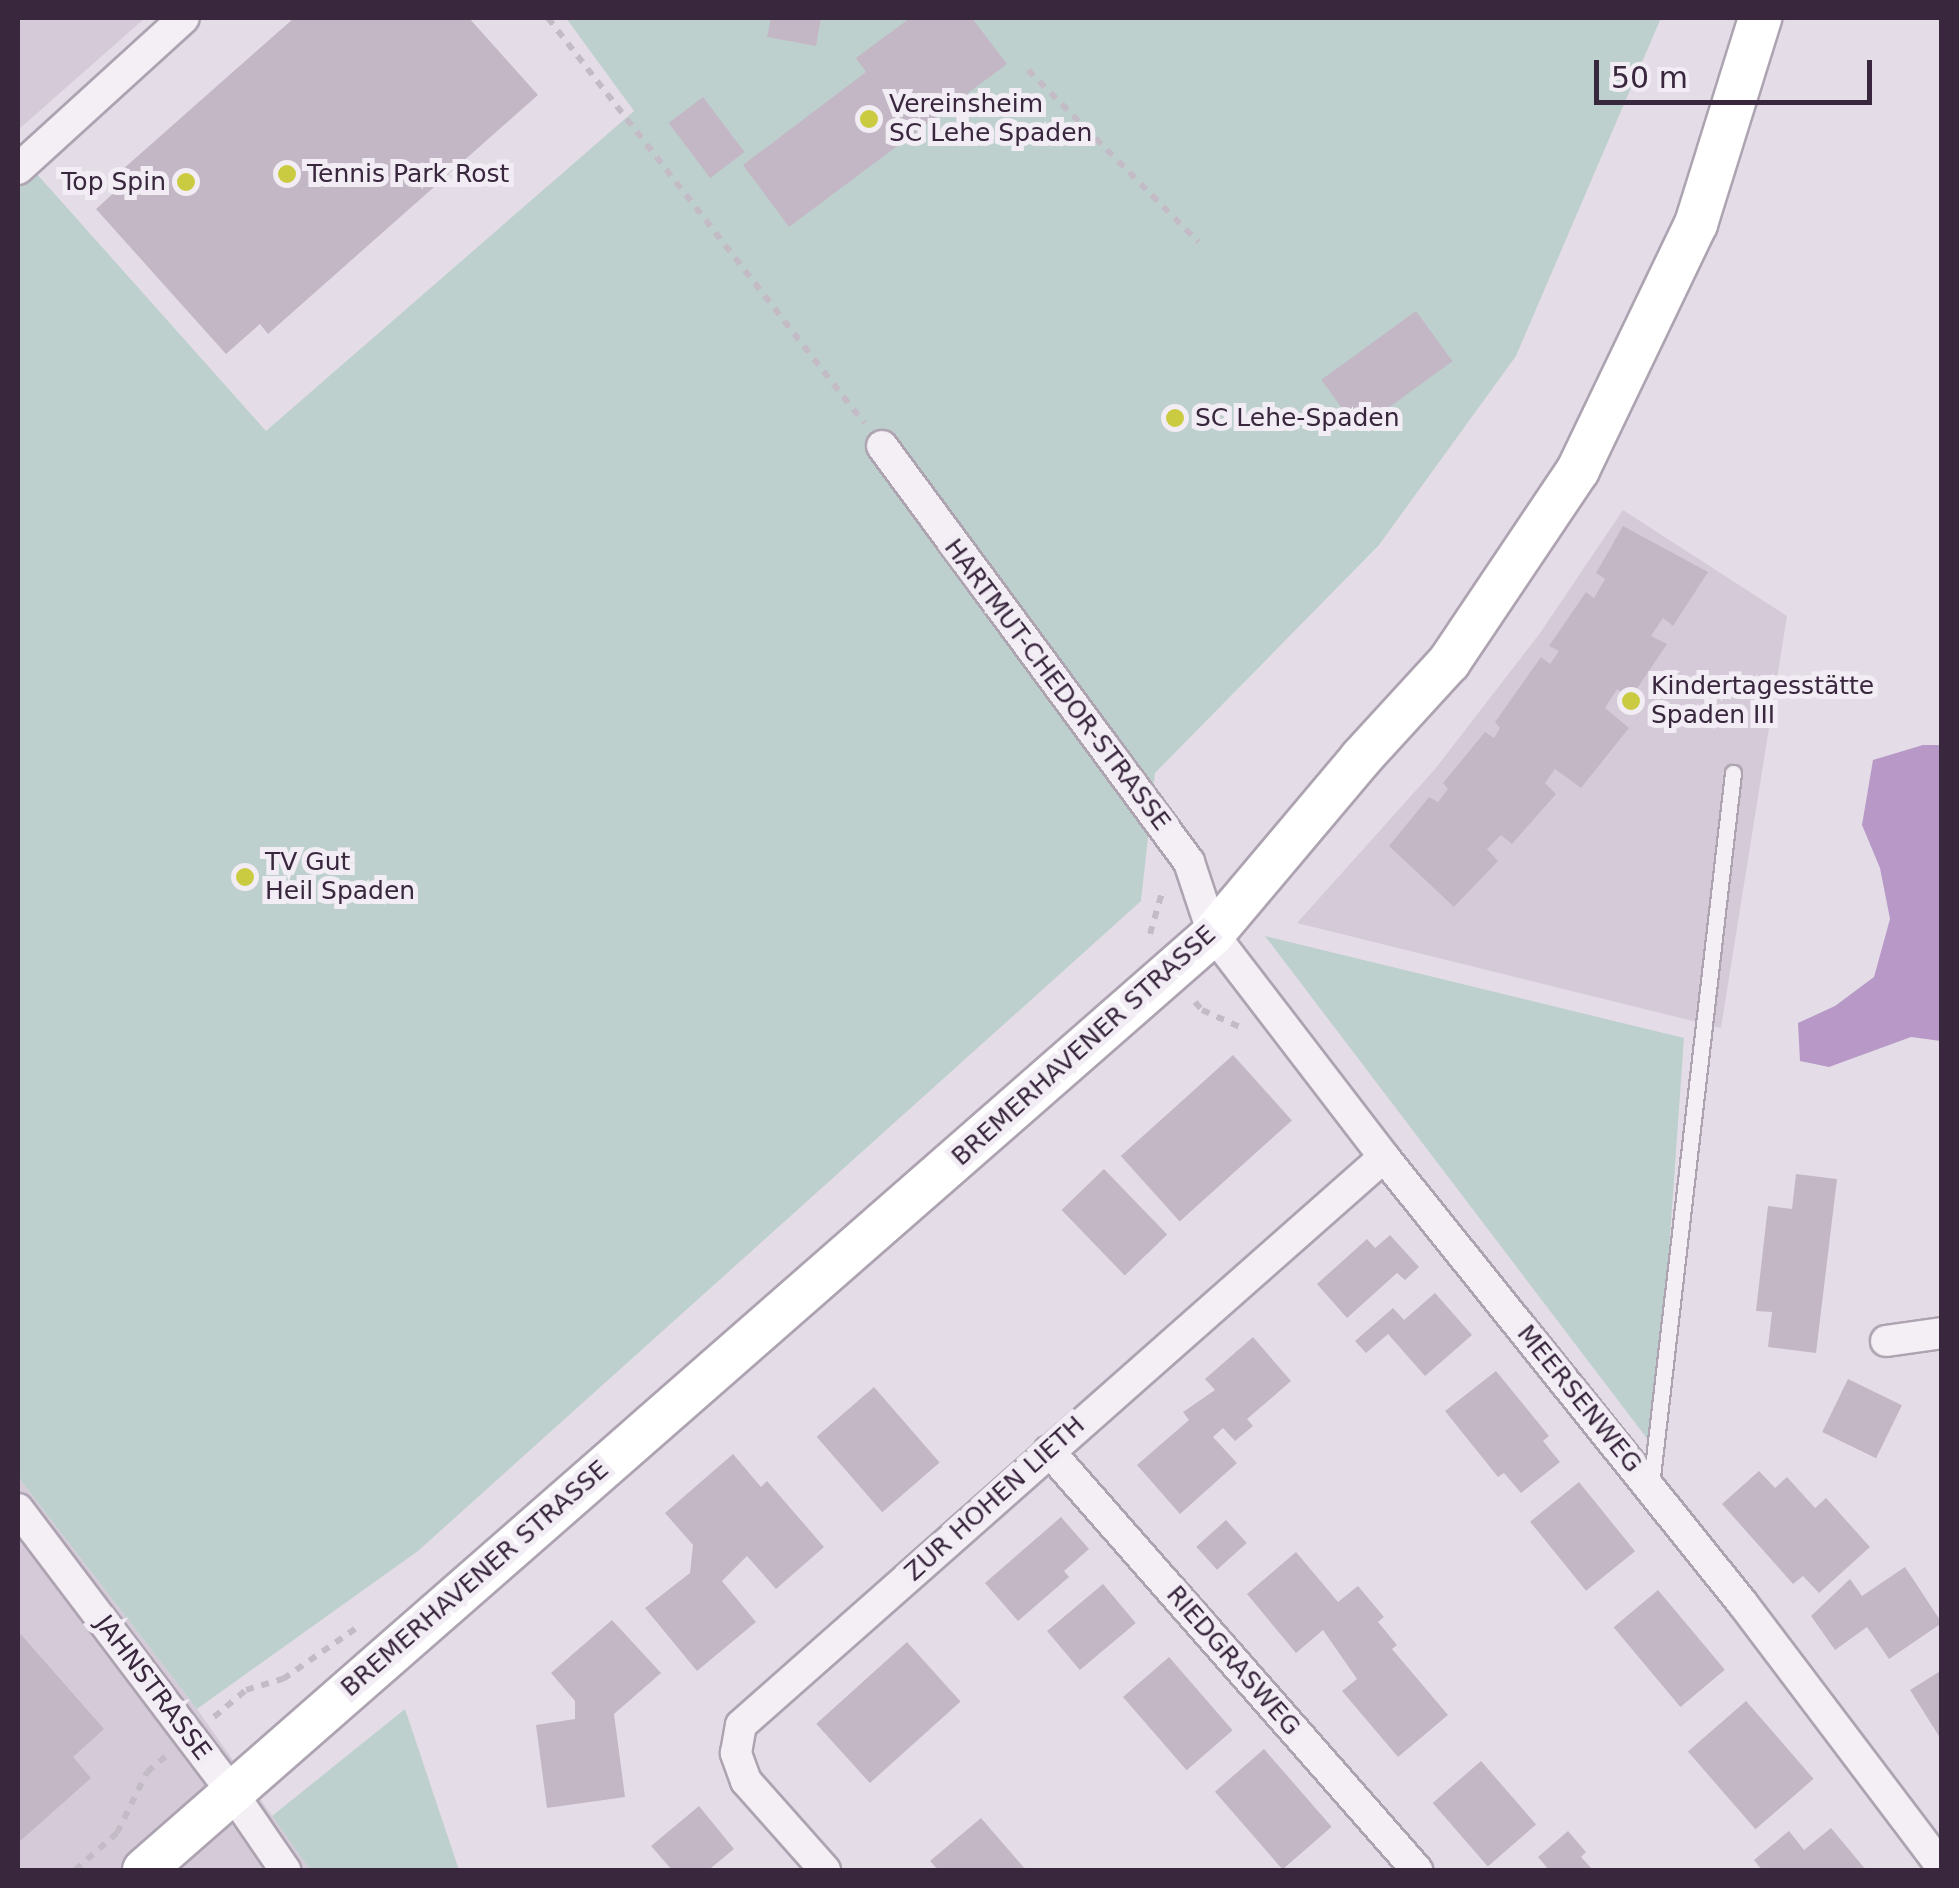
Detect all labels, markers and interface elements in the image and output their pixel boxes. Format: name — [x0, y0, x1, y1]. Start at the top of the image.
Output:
scale bar — [1599, 40, 1876, 102]
text: 50 m — [1611, 60, 1688, 95]
place label: Vereinsheim SC Lehe Spaden — [889, 90, 1092, 149]
marker: Vereinsheim SC Lehe Spaden — [858, 108, 880, 130]
place label: Tennis Park Rost — [307, 159, 509, 189]
marker: Tennis Park Rost — [276, 163, 298, 185]
place label: Top Spin — [61, 167, 166, 197]
marker: Top Spin — [175, 171, 197, 193]
place label: SC Lehe-Spaden — [1195, 403, 1400, 433]
marker: SC Lehe-Spaden — [1164, 407, 1186, 429]
street label: HARTMUT-CHEDOR-STRASSE — [938, 533, 1176, 837]
place label: Kindertagesstätte Spaden III — [1651, 672, 1874, 731]
marker: Kindertagesstätte Spaden III — [1620, 690, 1642, 712]
place label: TV Gut Heil Spaden — [265, 848, 415, 907]
marker: TV Gut Heil Spaden — [234, 866, 256, 888]
street label: BREMERHAVENER STRASSE — [946, 920, 1222, 1172]
street label: MEERSENWEG — [1510, 1319, 1648, 1479]
street label: ZUR HOHEN LIETH — [899, 1410, 1091, 1588]
street label: BREMERHAVENER STRASSE — [335, 1455, 615, 1703]
street label: RIEDGRASWEG — [1160, 1580, 1306, 1742]
street label: JAHNSTRASSE — [89, 1610, 217, 1766]

